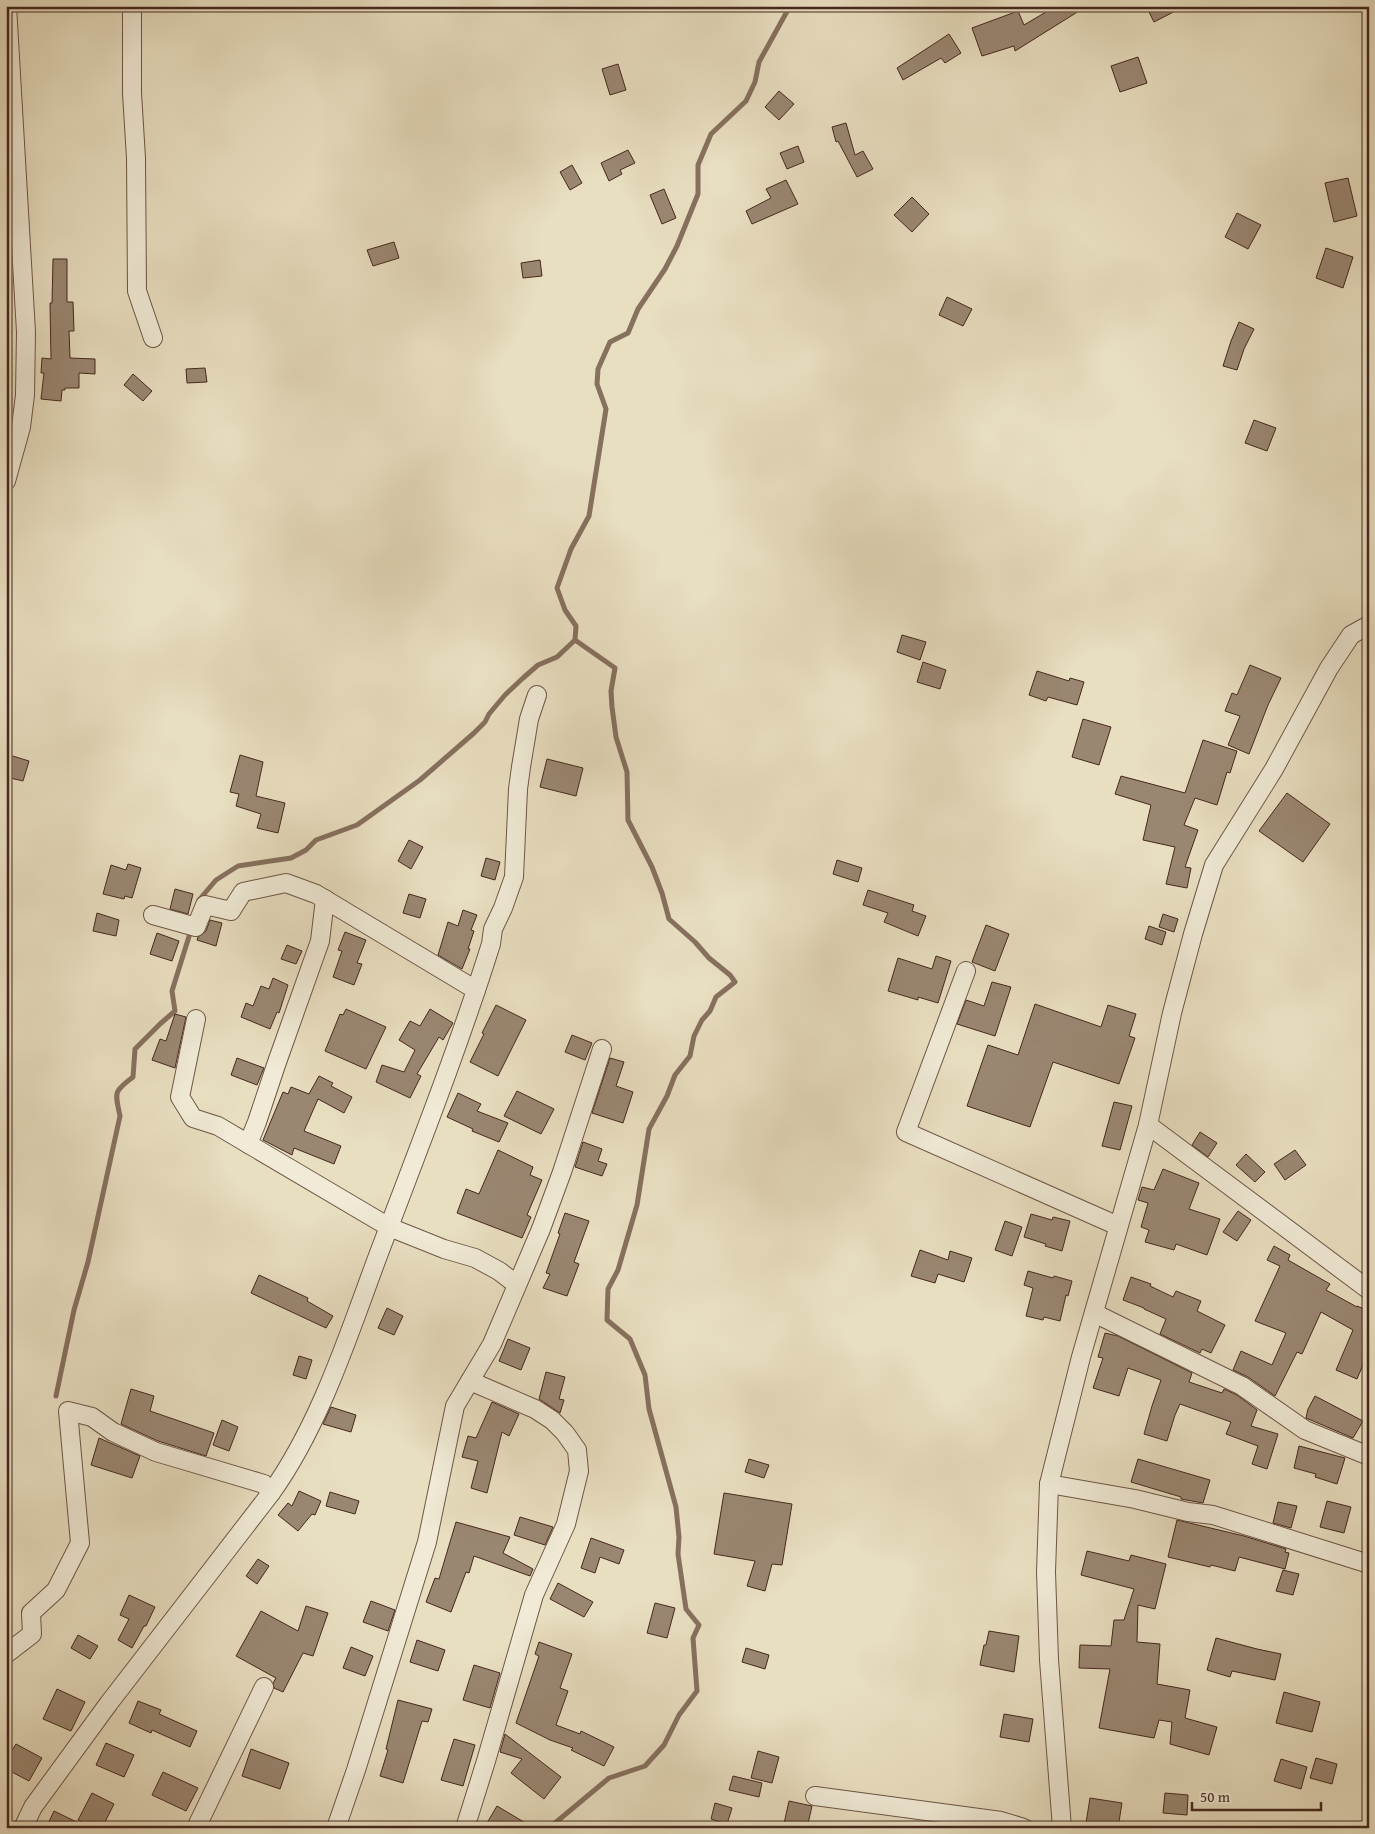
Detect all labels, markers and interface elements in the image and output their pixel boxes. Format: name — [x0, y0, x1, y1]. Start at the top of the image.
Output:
scale bar — [1192, 1779, 1321, 1811]
text: 50 m — [1200, 1786, 1231, 1807]

